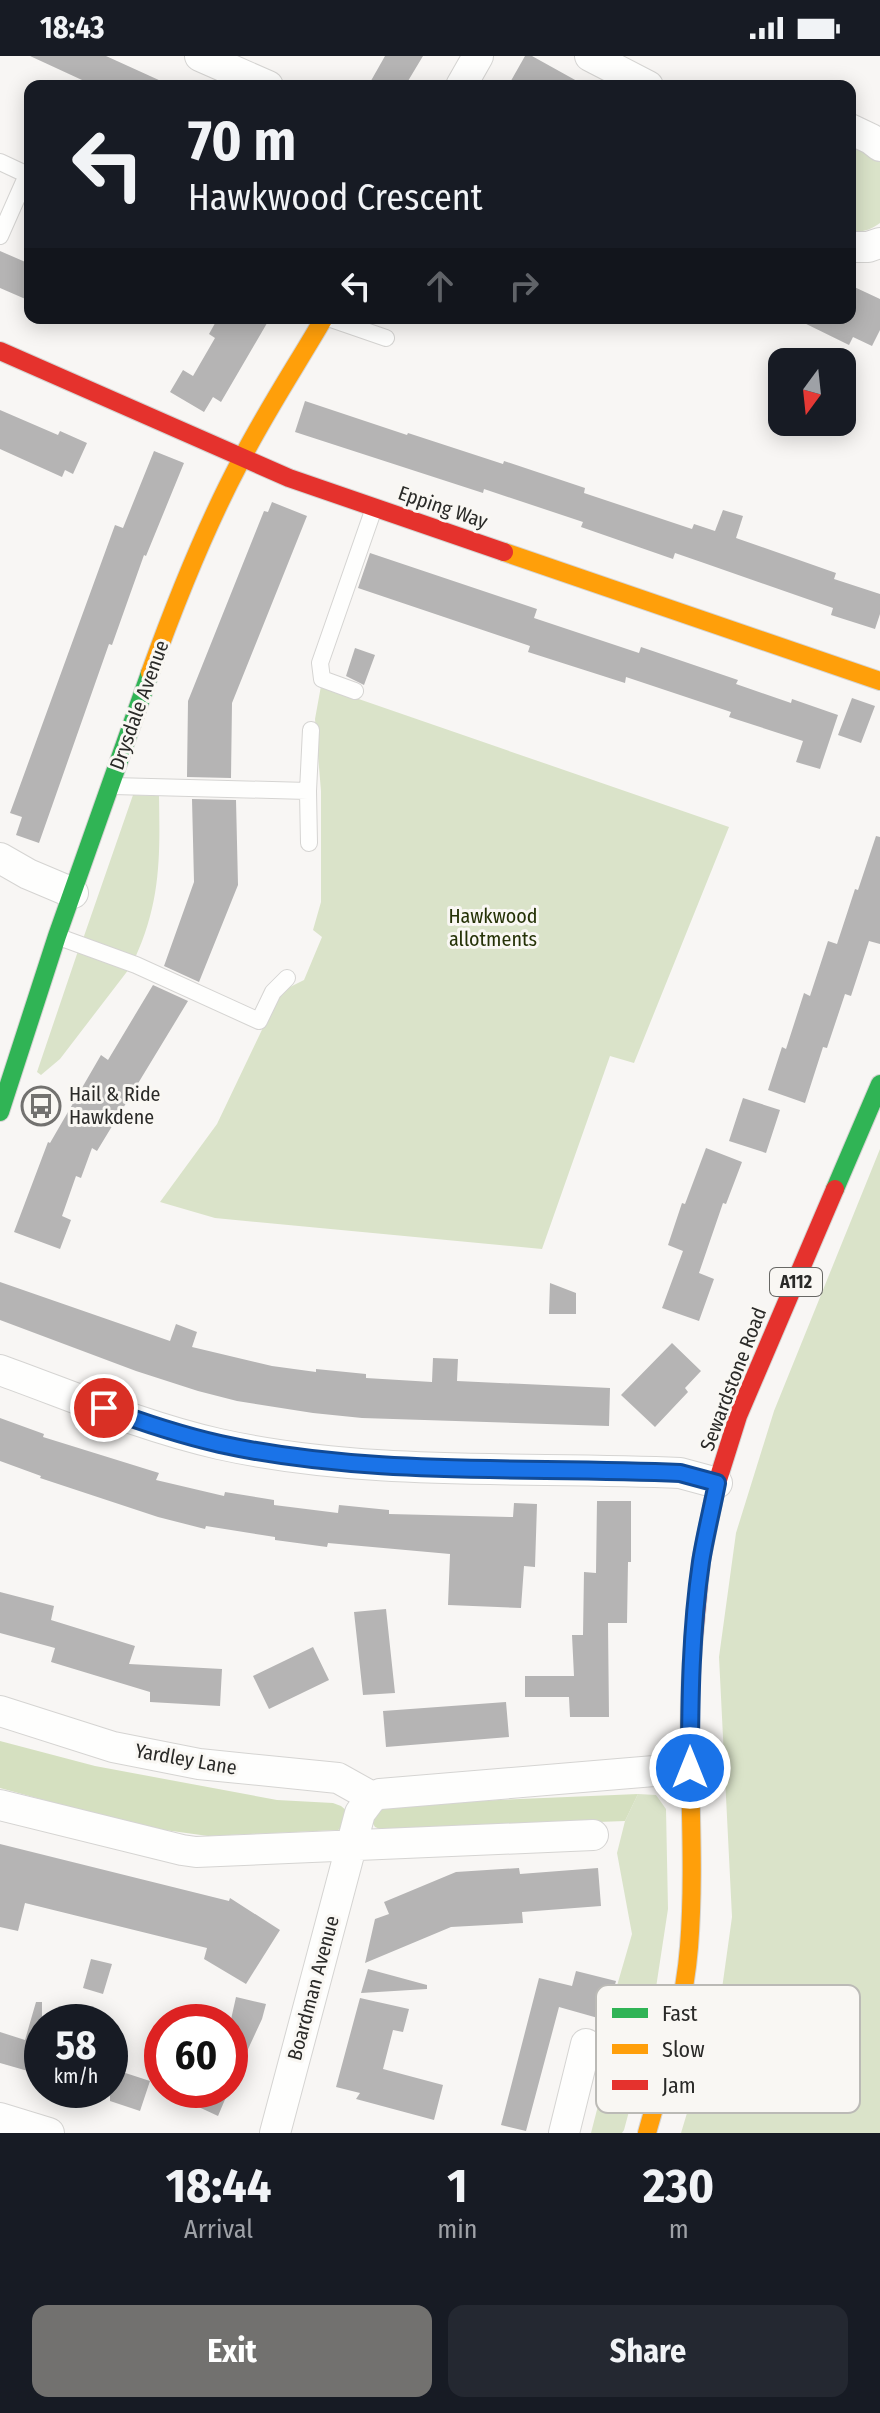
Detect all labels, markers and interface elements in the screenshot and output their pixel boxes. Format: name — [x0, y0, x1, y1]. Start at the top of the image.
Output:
text: 18:43 — [40, 10, 105, 46]
text: 70 m — [188, 108, 296, 175]
icon: left — [56, 112, 160, 216]
text: Hawkwood Crescent — [188, 176, 483, 220]
icon: left — [334, 264, 378, 308]
icon: ahead — [418, 264, 462, 308]
icon: right — [502, 264, 546, 308]
north arrow — [768, 348, 856, 436]
map controls — [768, 348, 856, 436]
street label: Epping Way — [395, 481, 491, 533]
street label: Drysdale Avenue — [104, 637, 174, 773]
park label: Hawkwood allotments — [448, 904, 538, 951]
place label: Hail & Ride Hawkdene — [69, 1082, 160, 1129]
bus stop icon: Hail & Ride Hawkdene — [20, 1085, 62, 1127]
road number: A112 — [770, 1268, 822, 1296]
street label: Sewardstone Road — [695, 1304, 771, 1454]
pin — [70, 1374, 138, 1442]
icon: arrive — [82, 1386, 126, 1430]
position arrow — [648, 1726, 732, 1810]
street label: Yardley Lane — [133, 1738, 239, 1780]
street label: Boardman Avenue — [282, 1913, 344, 2063]
legend — [596, 1985, 860, 2113]
text: Fast — [662, 2000, 698, 2027]
speed limit sign: 60 — [144, 2004, 248, 2108]
text: 58 — [56, 2022, 96, 2070]
text: Slow — [662, 2036, 705, 2063]
text: km/h — [54, 2064, 98, 2088]
text: Jam — [662, 2072, 696, 2099]
text: 18:44 — [166, 2157, 271, 2215]
text: 1 — [447, 2157, 467, 2215]
text: 230 — [643, 2157, 714, 2215]
text: Arrival — [184, 2214, 253, 2245]
text: min — [437, 2214, 477, 2245]
text: m — [669, 2214, 689, 2245]
button: Exit — [32, 2305, 432, 2397]
button: Share — [448, 2305, 848, 2397]

